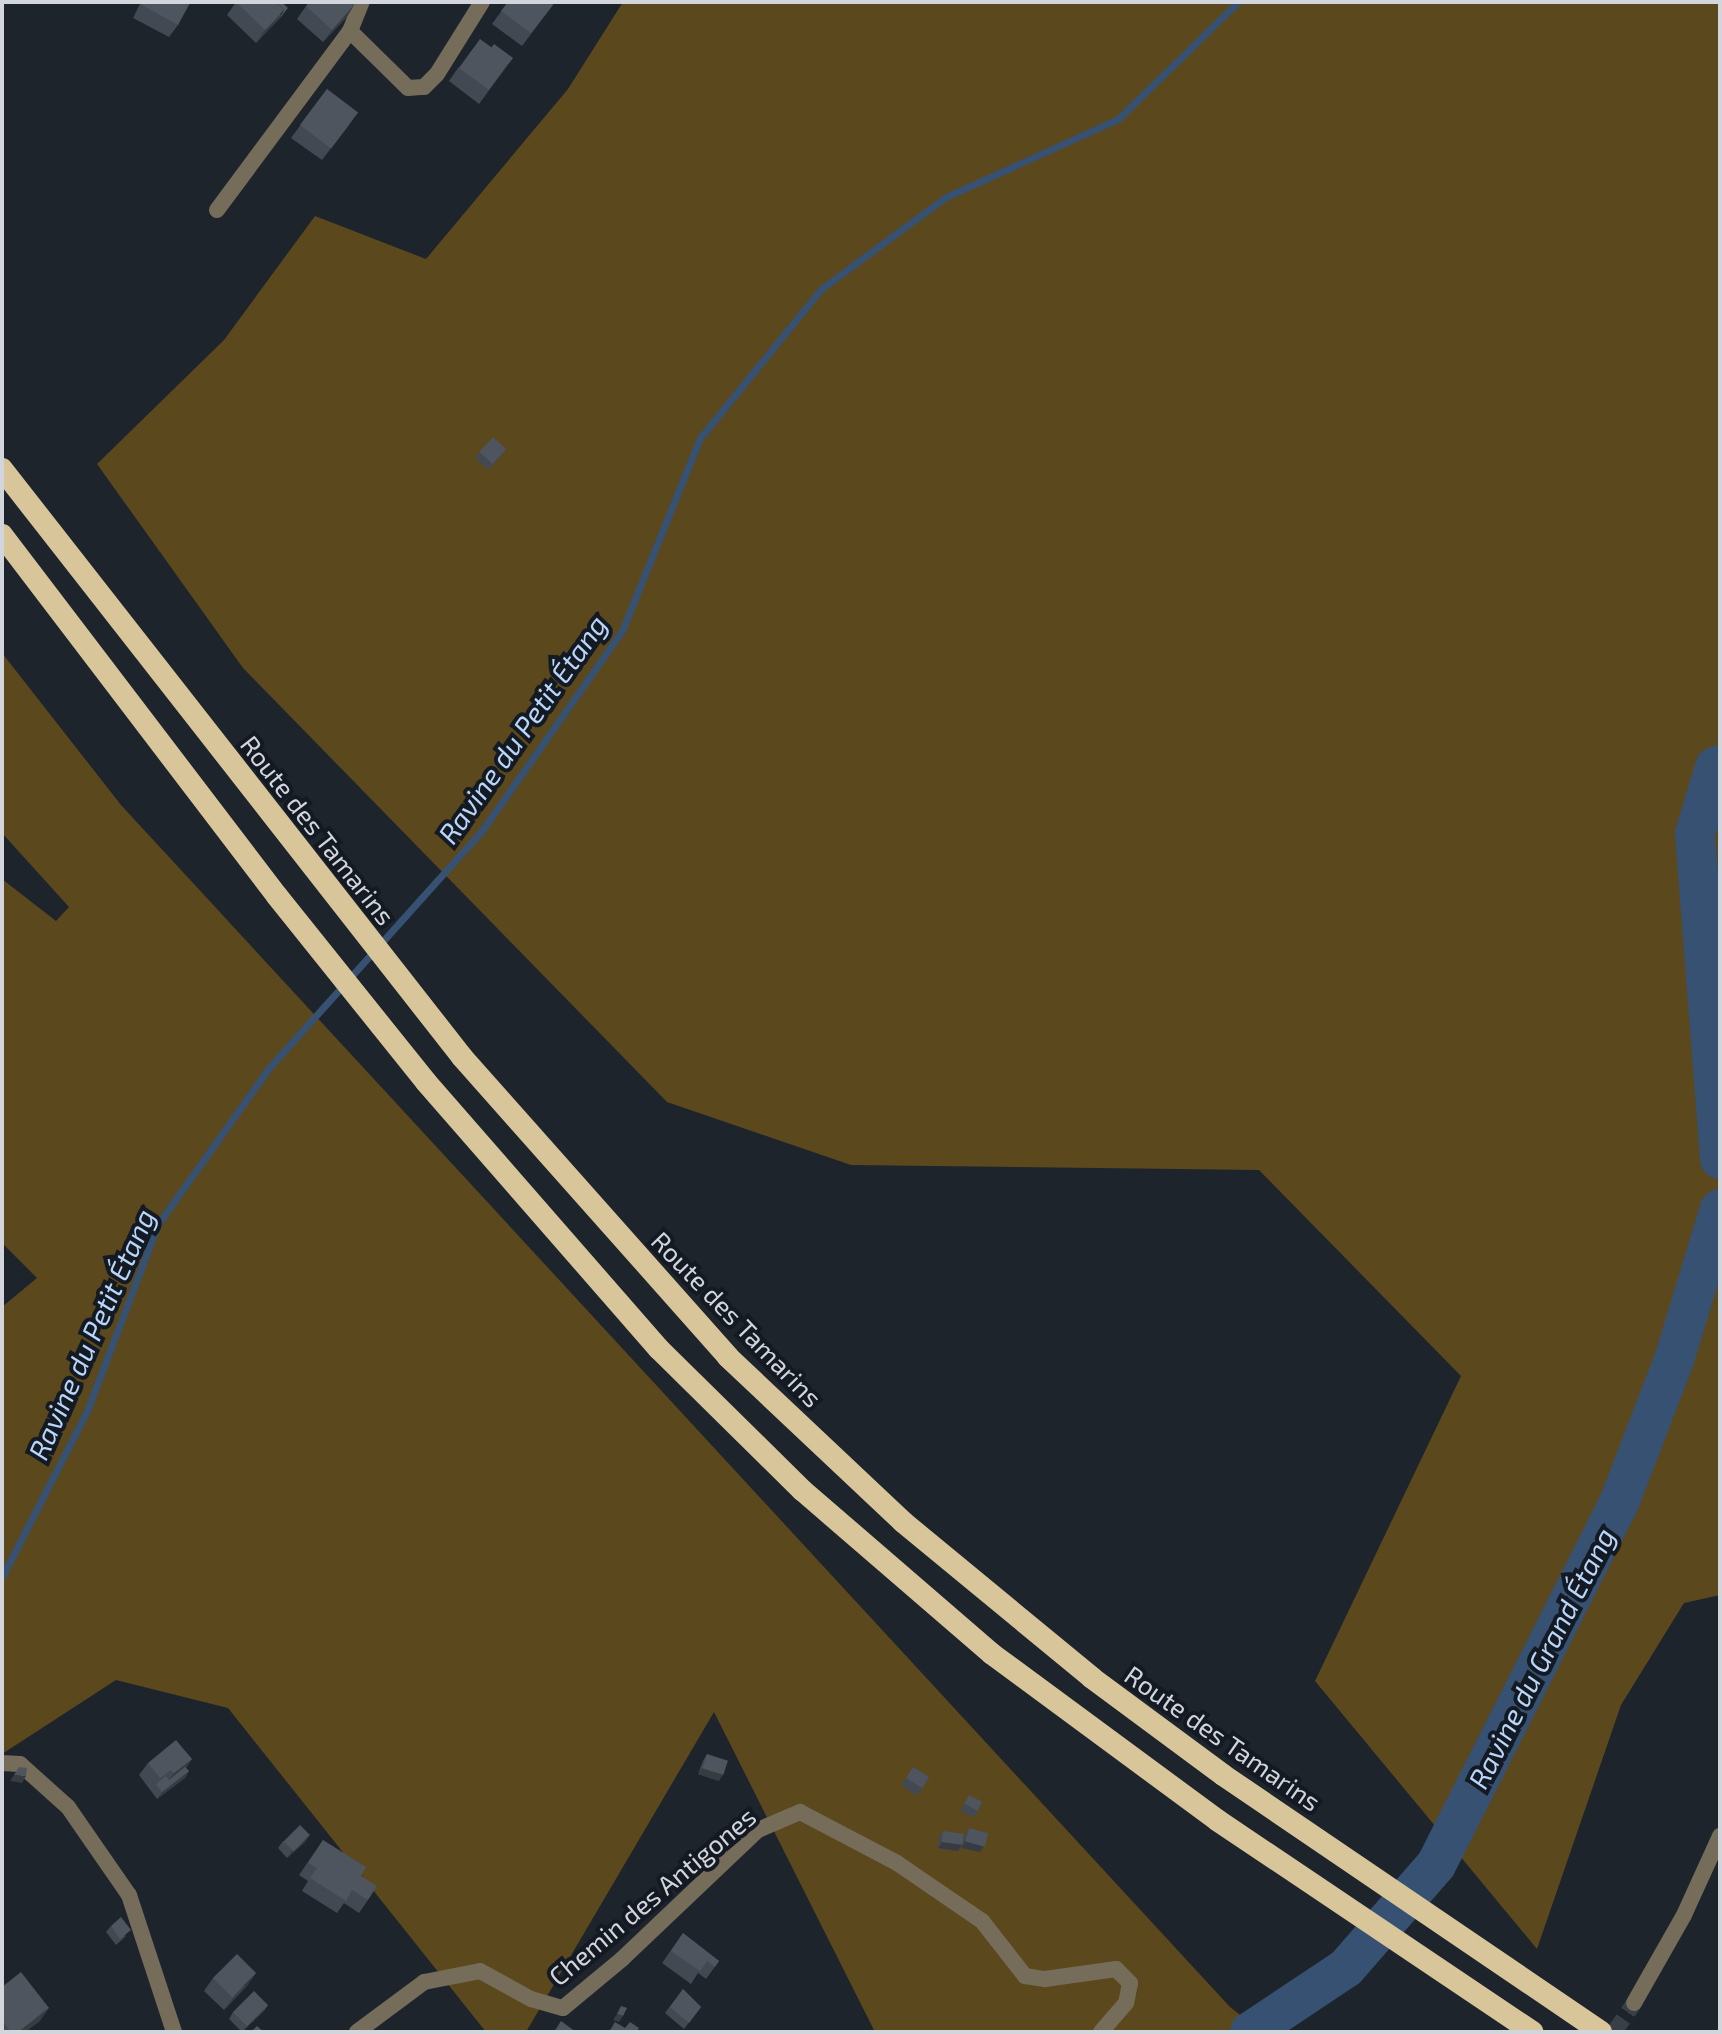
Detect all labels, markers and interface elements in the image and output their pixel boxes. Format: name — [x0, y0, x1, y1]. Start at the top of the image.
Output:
water label: Ravine du Petit Étang — [431, 608, 613, 850]
street label: Route des Tamarins — [234, 729, 402, 931]
water label: Ravine du Petit Étang — [21, 1203, 161, 1465]
street label: Route des Tamarins — [645, 1225, 829, 1413]
water label: Ravine du Grand Étang — [1461, 1522, 1621, 1794]
street label: Route des Tamarins — [1119, 1659, 1327, 1817]
street label: Chemin des Antigones — [542, 1800, 762, 1992]

